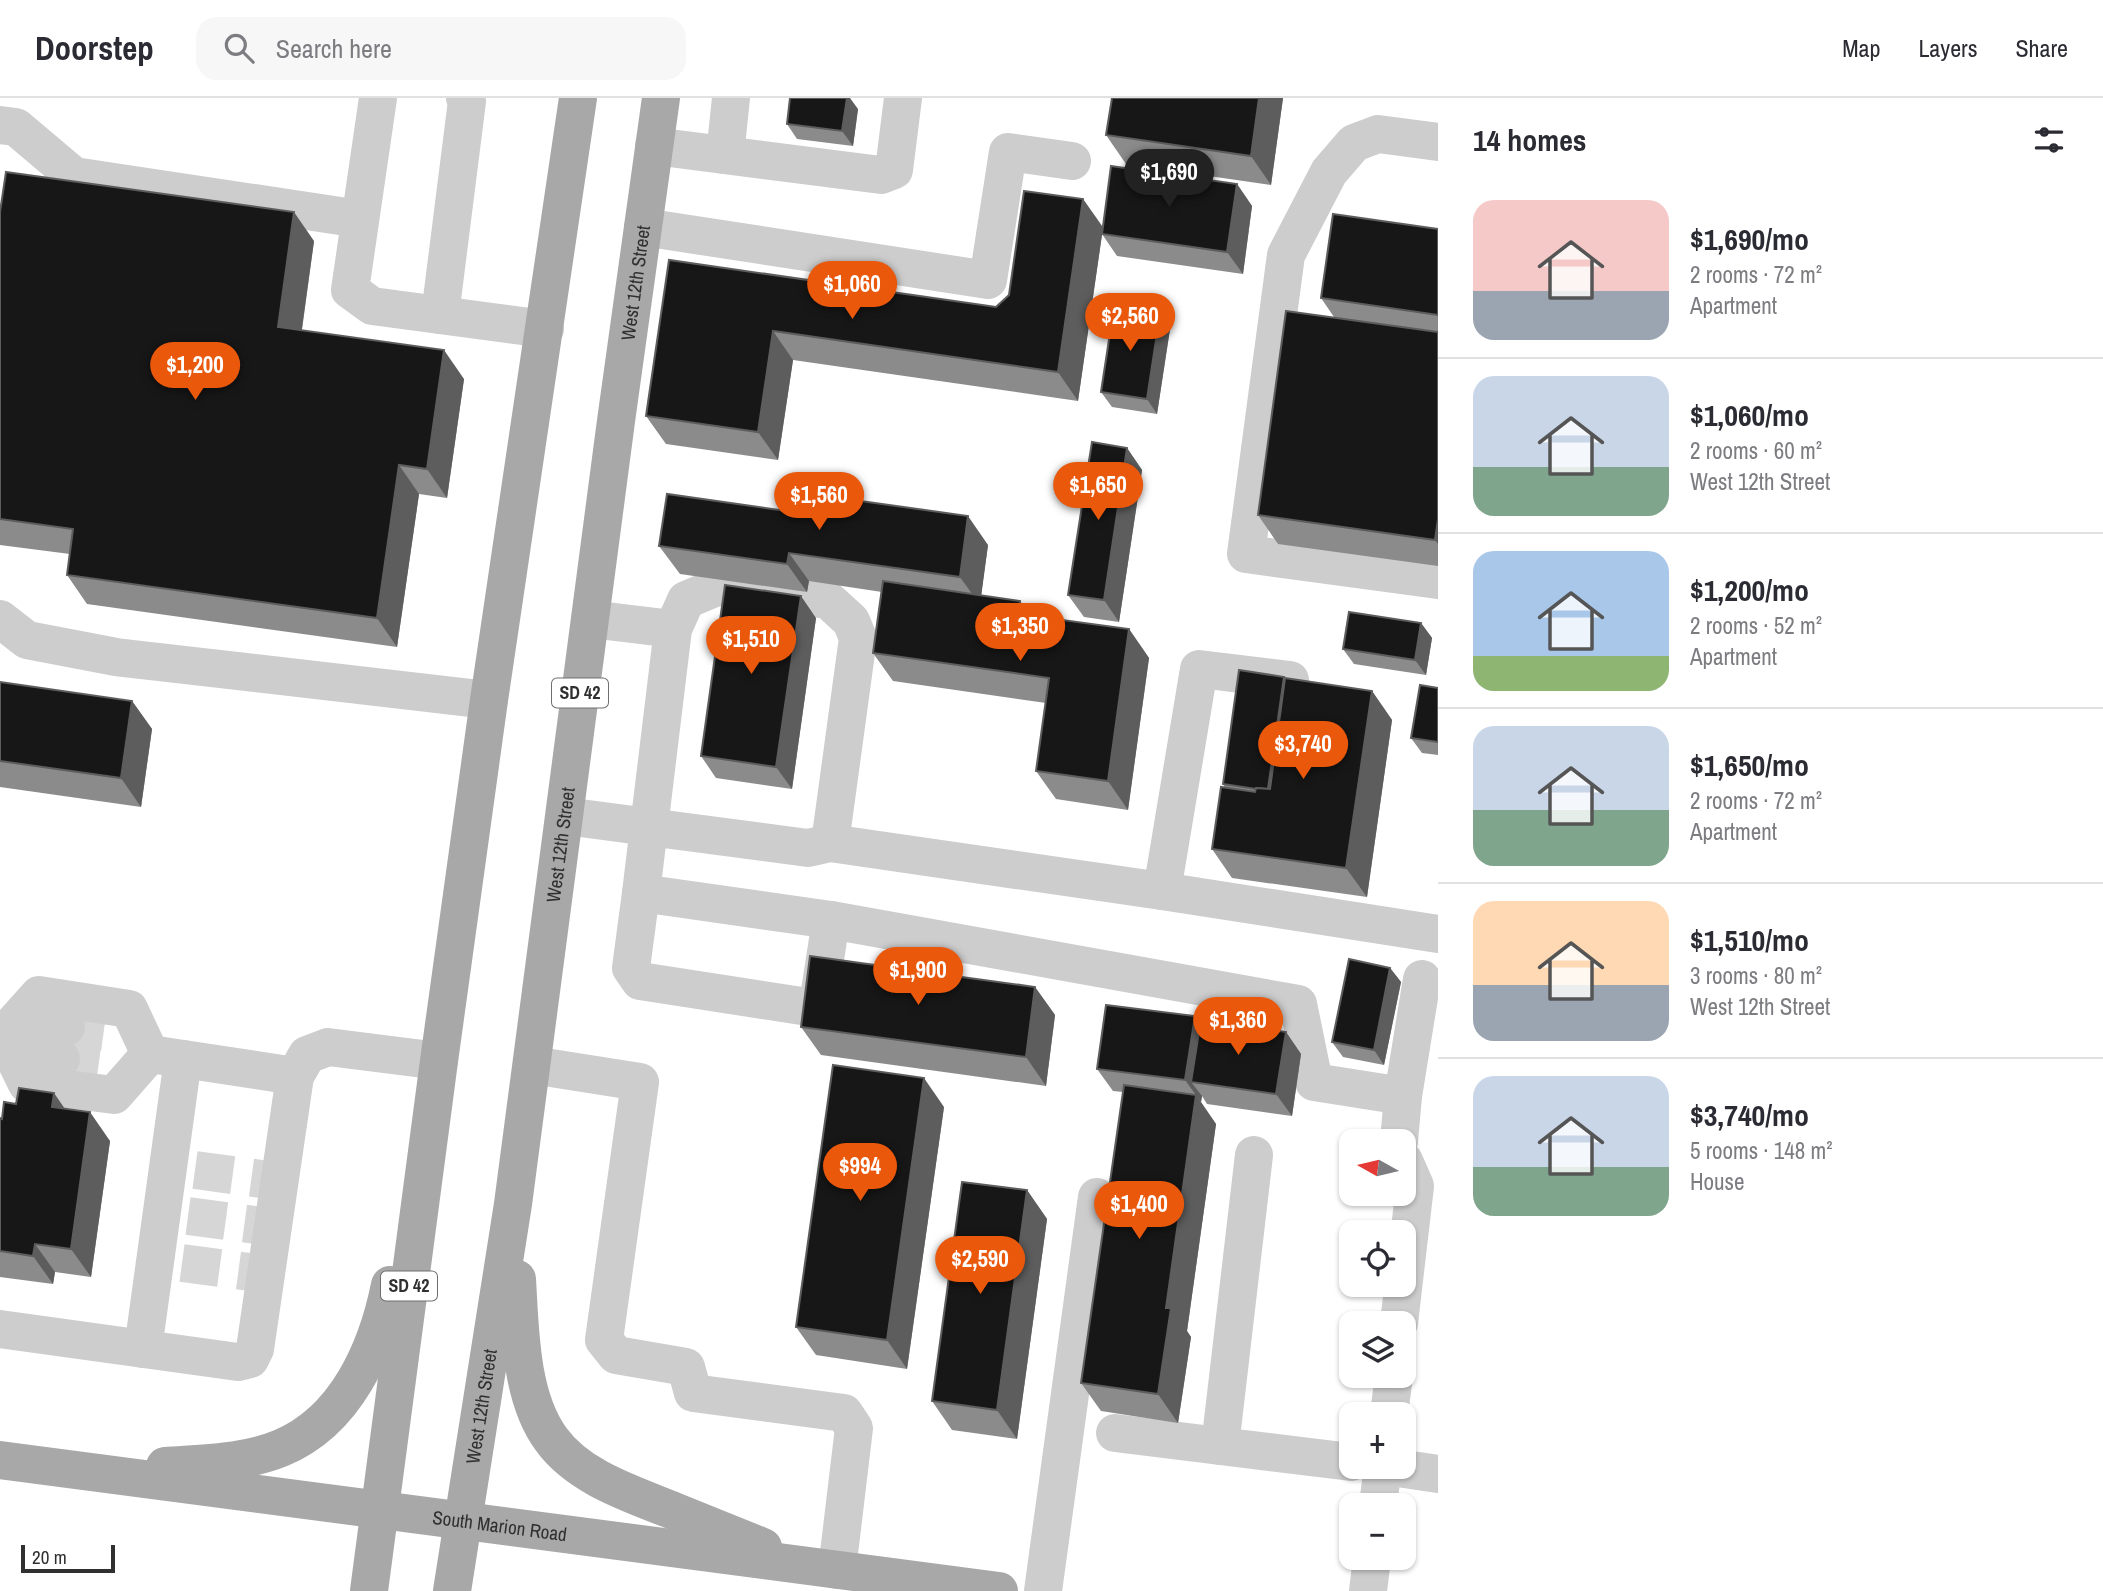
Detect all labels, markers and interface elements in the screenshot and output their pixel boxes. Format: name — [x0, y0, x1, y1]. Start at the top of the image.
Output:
search box — [196, 17, 686, 80]
text: Doorstep — [35, 26, 154, 70]
icon: search — [220, 29, 258, 67]
text: Search here — [276, 31, 392, 66]
text: Map — [1842, 32, 1880, 64]
text: Layers — [1918, 32, 1977, 64]
text: Share — [2015, 32, 2068, 64]
text: 14 homes — [1473, 120, 1587, 160]
icon: filters — [2030, 121, 2068, 159]
pin: $1,690 — [1112, 150, 1226, 209]
text: $1,690 — [1140, 156, 1198, 187]
text: $1,690/mo — [1690, 219, 1809, 259]
street label: West 12th Street — [614, 223, 656, 342]
icon: home — [1529, 228, 1613, 312]
text: 2 rooms · 72 m² — [1690, 259, 1822, 290]
pin: $1,060 — [795, 262, 909, 321]
text: $1,060 — [823, 268, 881, 299]
text: Apartment — [1690, 290, 1777, 321]
pin: $2,560 — [1073, 294, 1187, 353]
text: $2,560 — [1101, 300, 1159, 331]
pin: $1,200 — [138, 342, 252, 402]
text: $1,200 — [166, 349, 224, 380]
text: $1,060/mo — [1690, 395, 1809, 435]
icon: home — [1529, 404, 1613, 488]
text: 2 rooms · 60 m² — [1690, 435, 1822, 466]
pin: $1,650 — [1041, 462, 1155, 522]
text: West 12th Street — [1690, 466, 1830, 497]
text: $1,650 — [1069, 469, 1127, 500]
pin: $1,560 — [762, 472, 876, 532]
text: $1,560 — [790, 479, 848, 510]
text: $1,200/mo — [1690, 570, 1809, 610]
icon: home — [1529, 579, 1613, 663]
pin: $1,350 — [963, 603, 1077, 663]
text: $1,350 — [991, 610, 1049, 641]
text: 2 rooms · 52 m² — [1690, 610, 1822, 641]
pin: $1,510 — [694, 616, 808, 676]
text: $1,510 — [722, 623, 780, 654]
text: Apartment — [1690, 641, 1777, 672]
road number: SD 42 — [552, 678, 608, 708]
pin: $3,740 — [1246, 722, 1360, 781]
text: $3,740 — [1274, 728, 1332, 759]
text: $1,650/mo — [1690, 745, 1809, 785]
icon: home — [1529, 754, 1613, 838]
street label: West 12th Street — [540, 785, 581, 904]
text: 2 rooms · 72 m² — [1690, 785, 1822, 816]
text: Apartment — [1690, 816, 1777, 847]
text: $1,510/mo — [1690, 920, 1809, 960]
icon: home — [1529, 929, 1613, 1013]
pin: $1,900 — [861, 948, 975, 1007]
text: $1,900 — [889, 954, 947, 985]
text: 3 rooms · 80 m² — [1690, 960, 1822, 991]
text: West 12th Street — [1690, 991, 1830, 1022]
pin: $1,360 — [1181, 998, 1295, 1057]
text: $1,360 — [1209, 1004, 1267, 1035]
text: $3,740/mo — [1690, 1095, 1809, 1135]
icon: home — [1529, 1104, 1613, 1188]
north arrow — [1339, 1129, 1416, 1206]
map controls — [1339, 1129, 1416, 1570]
text: 5 rooms · 148 m² — [1690, 1135, 1833, 1166]
pin: $994 — [819, 1144, 901, 1203]
text: $994 — [839, 1150, 881, 1181]
text: House — [1690, 1166, 1745, 1197]
pin: $1,400 — [1082, 1182, 1196, 1241]
text: $1,400 — [1110, 1188, 1168, 1219]
button: locate — [1339, 1220, 1416, 1297]
pin: $2,590 — [923, 1236, 1037, 1296]
text: $2,590 — [951, 1243, 1009, 1274]
road number: SD 42 — [381, 1272, 437, 1301]
button: layers — [1339, 1311, 1416, 1388]
street label: West 12th Street — [459, 1346, 503, 1466]
button: + — [1339, 1402, 1416, 1479]
button: − — [1339, 1493, 1416, 1570]
street label: South Marion Road — [431, 1504, 568, 1547]
scale bar — [21, 1542, 116, 1574]
text: 20 m — [32, 1544, 67, 1570]

